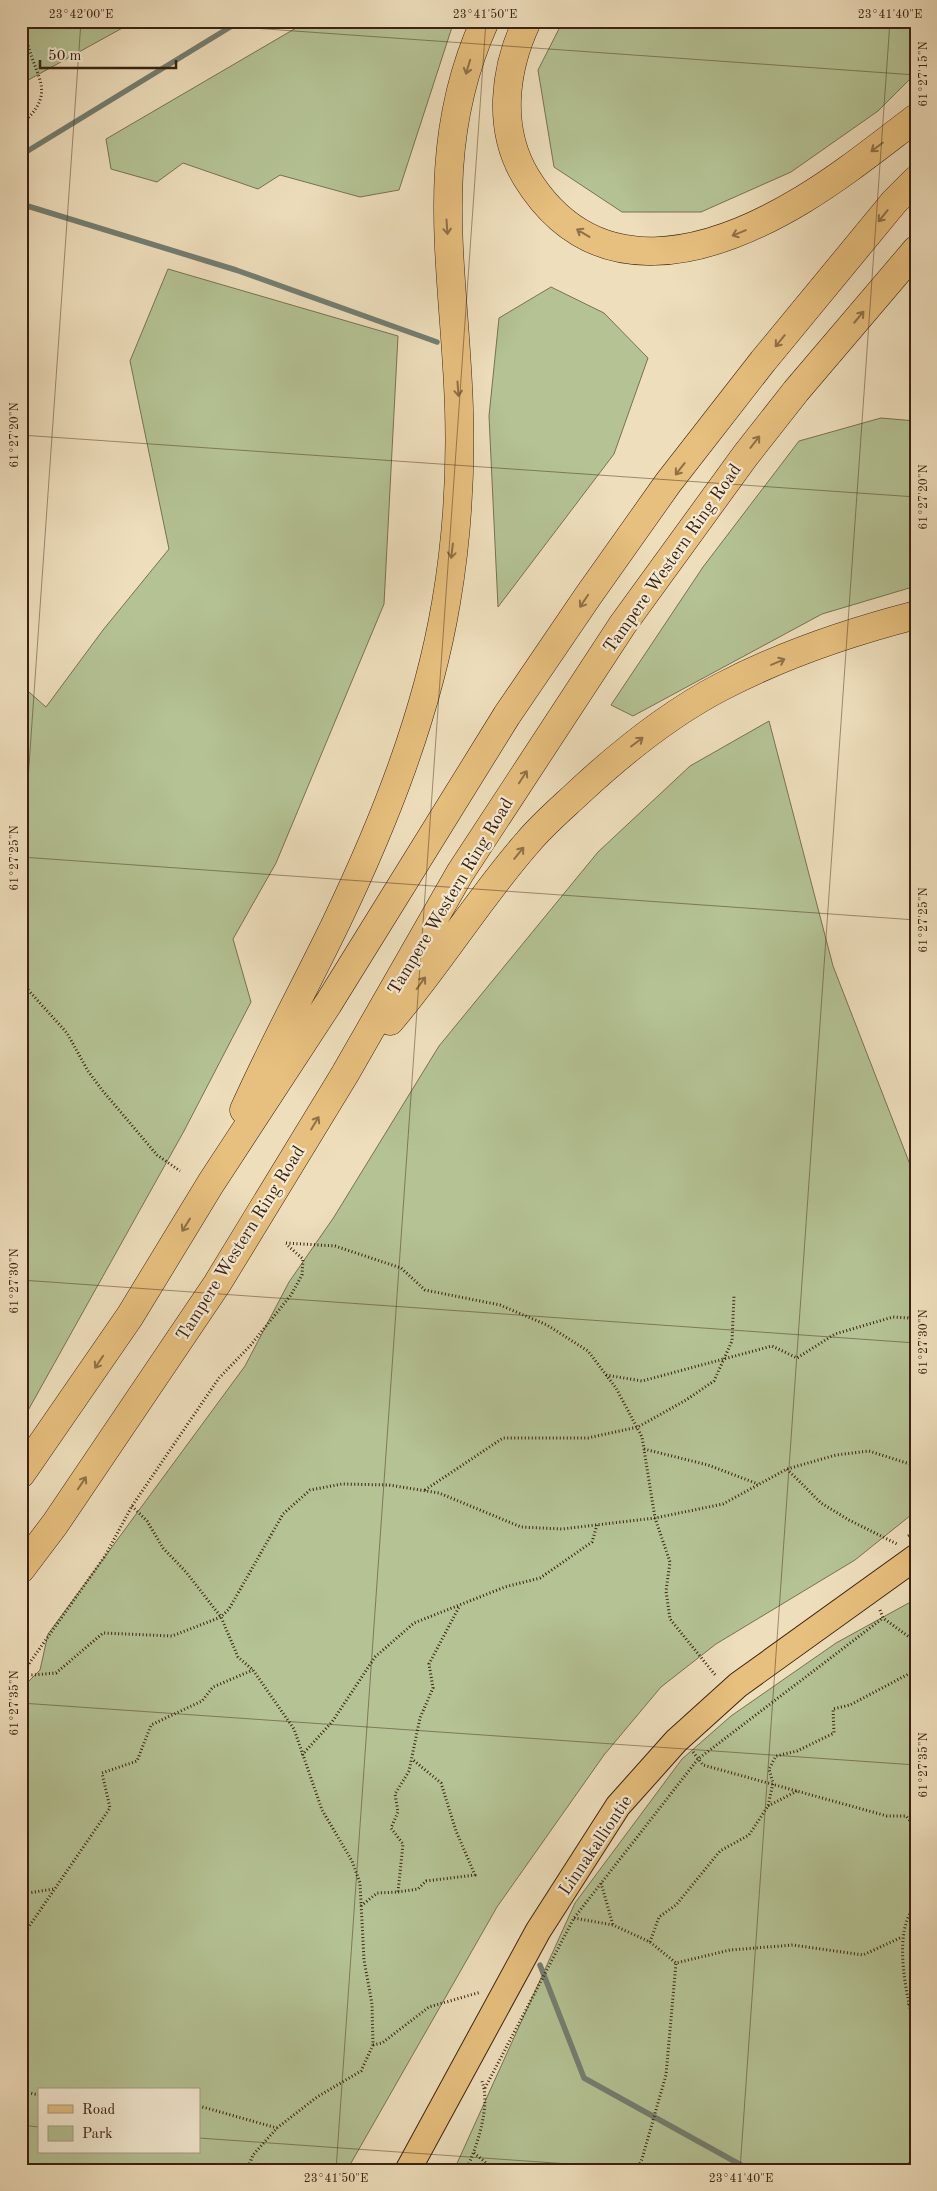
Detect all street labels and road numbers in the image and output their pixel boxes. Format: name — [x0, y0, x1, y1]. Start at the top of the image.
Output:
street label: Tampere Western Ring Road — [601, 461, 745, 656]
street label: Tampere Western Ring Road — [385, 795, 517, 998]
street label: Tampere Western Ring Road — [173, 1143, 308, 1344]
street label: Linnakalliontie — [556, 1792, 636, 1899]

